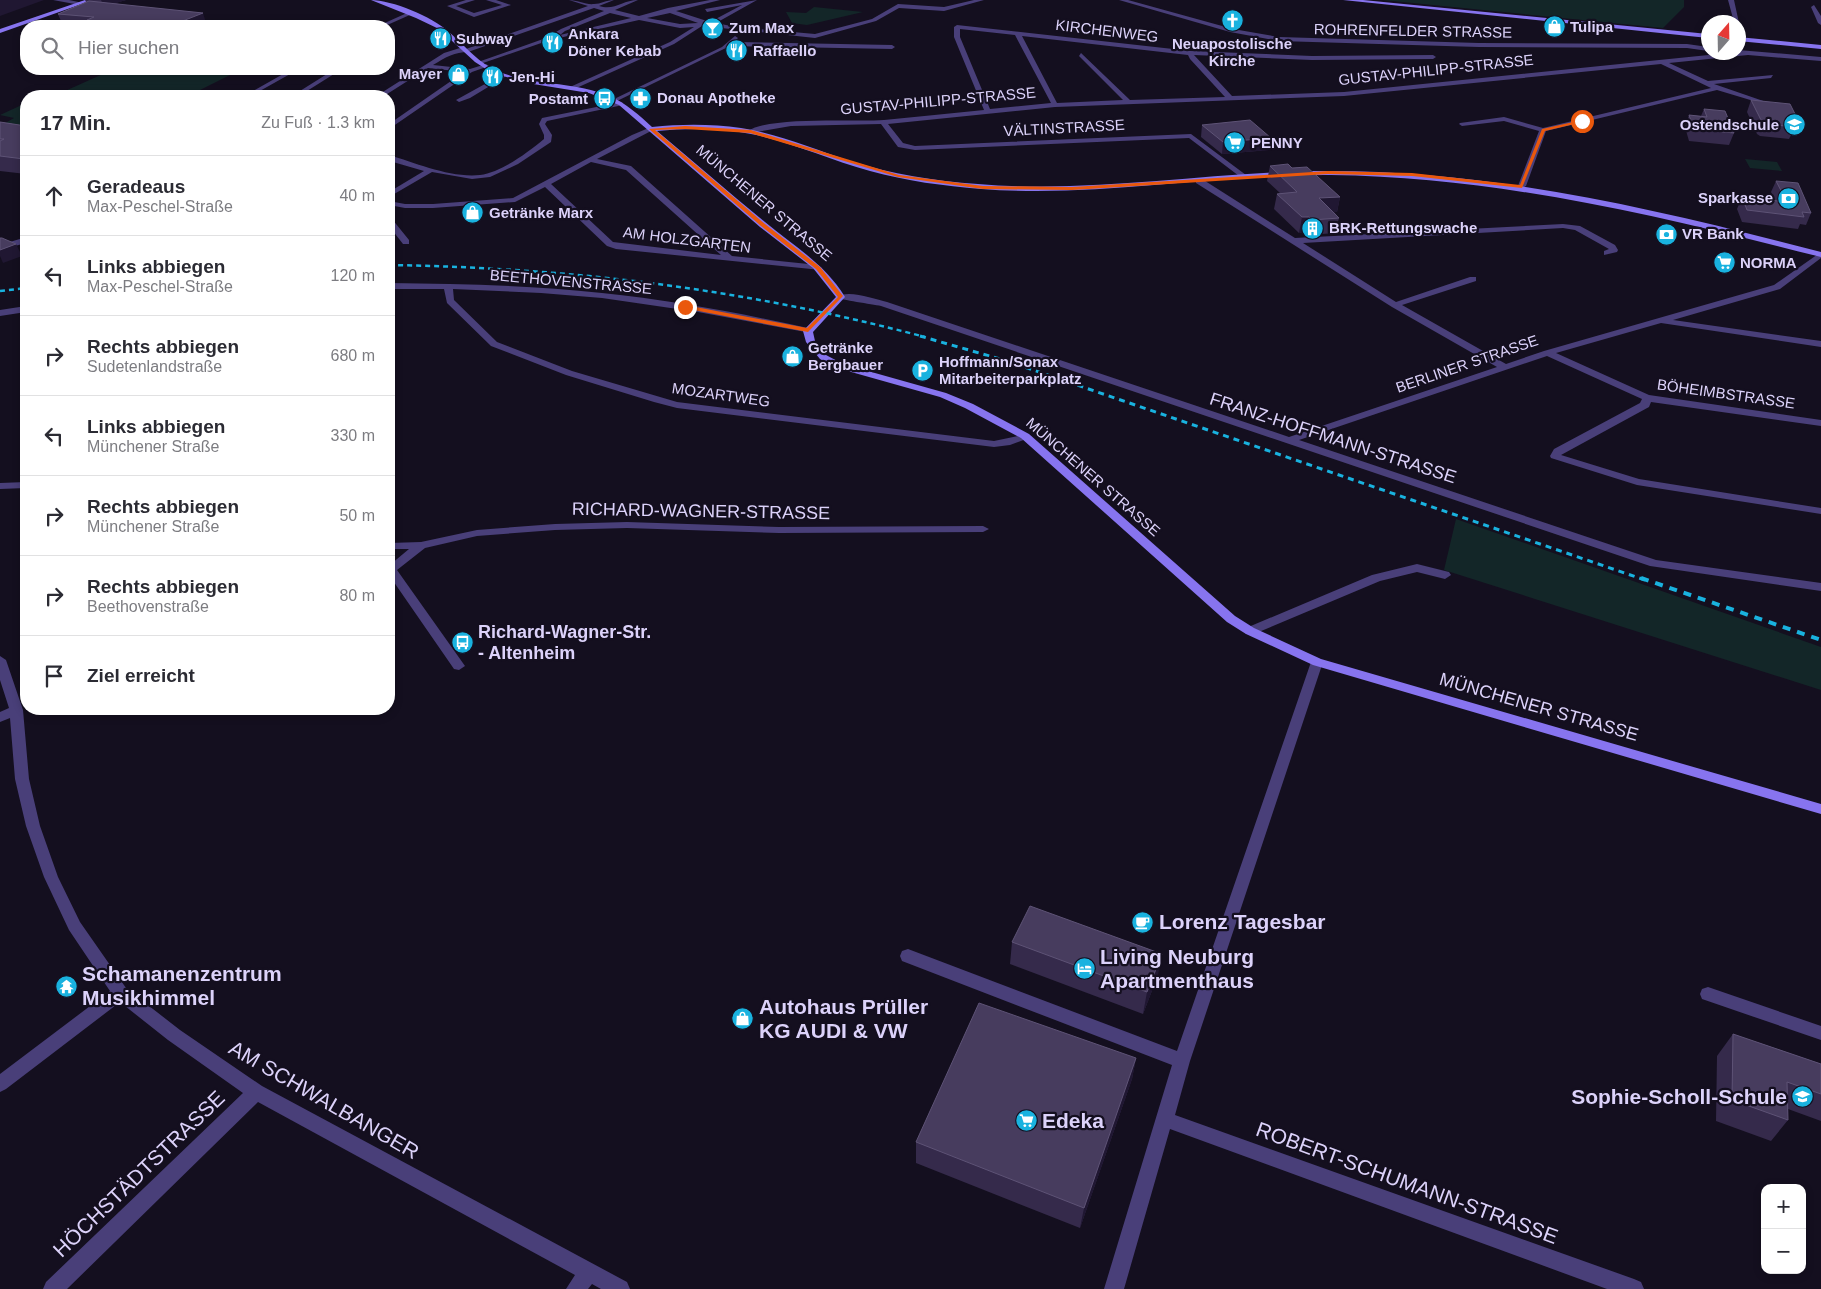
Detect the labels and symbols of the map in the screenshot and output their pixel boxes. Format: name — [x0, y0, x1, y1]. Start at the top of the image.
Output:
church icon: Neuapostolische Kirche — [1220, 9, 1244, 33]
shop icon: Tulipa — [1542, 15, 1566, 39]
north arrow — [1701, 15, 1746, 60]
bar icon: Zum Max — [701, 16, 725, 40]
street label: KIRCHENWEG — [1055, 16, 1159, 45]
place label: Tulipa — [1570, 18, 1614, 35]
place label: Zum Max — [729, 19, 795, 36]
street label: ROHRENFELDER STRASSE — [1314, 20, 1512, 41]
place label: Ankara Döner Kebab — [568, 25, 661, 59]
restaurant icon: Subway — [428, 27, 452, 51]
place label: Subway — [456, 30, 513, 47]
restaurant icon: Ankara Döner Kebab — [540, 31, 564, 55]
place label: Neuapostolische Kirche — [1172, 35, 1292, 69]
restaurant icon: Raffaello — [725, 39, 749, 63]
place label: Raffaello — [753, 42, 816, 59]
street label: GUSTAV-PHILIPP-STRASSE — [1338, 51, 1534, 88]
shop icon: Mayer — [446, 62, 470, 86]
place label: Mayer — [399, 65, 442, 82]
restaurant icon: Jen-Hi — [481, 65, 505, 89]
place label: Jen-Hi — [509, 68, 555, 85]
street label: GUSTAV-PHILIPP-STRASSE — [840, 83, 1036, 118]
pharmacy icon: Donau Apotheke — [629, 86, 653, 110]
bus stop icon: Postamt — [592, 87, 616, 111]
place label: Donau Apotheke — [657, 89, 776, 106]
place label: Postamt — [529, 90, 588, 107]
route start — [1571, 110, 1594, 133]
school or university icon: Ostendschule — [1783, 113, 1807, 137]
street label: VÄLTINSTRASSE — [1003, 116, 1125, 139]
place label: Ostendschule — [1680, 116, 1779, 133]
supermarket icon: PENNY — [1223, 131, 1247, 155]
place label: PENNY — [1251, 134, 1303, 151]
street label: MÜNCHENER STRASSE — [693, 141, 836, 264]
bank icon: Sparkasse — [1777, 186, 1801, 210]
place label: Sparkasse — [1698, 189, 1773, 206]
shop icon: Getränke Marx — [461, 201, 485, 225]
place label: Getränke Marx — [489, 204, 594, 221]
building icon: BRK-Rettungswache — [1301, 216, 1325, 240]
place label: BRK-Rettungswache — [1329, 219, 1477, 236]
bank icon: VR Bank — [1654, 222, 1678, 246]
street label: AM HOLZGARTEN — [622, 223, 752, 256]
place label: VR Bank — [1682, 225, 1744, 242]
supermarket icon: NORMA — [1712, 251, 1736, 275]
place label: NORMA — [1740, 254, 1797, 271]
street label: BEETHOVENSTRASSE — [489, 266, 653, 297]
route end — [674, 296, 697, 319]
street label: BERLINER STRASSE — [1394, 331, 1540, 396]
place label: Getränke Bergbauer — [808, 339, 883, 373]
shop icon: Getränke Bergbauer — [780, 345, 804, 369]
place label: Hoffmann/Sonax Mitarbeiterparkplatz — [939, 353, 1082, 387]
parking icon: Hoffmann/Sonax Mitarbeiterparkplatz — [911, 359, 935, 383]
street label: BÖHEIMBSTRASSE — [1656, 375, 1796, 412]
street label: MOZARTWEG — [671, 379, 771, 410]
street label: FRANZ-HOFFMANN-STRASSE — [1207, 389, 1459, 487]
street label: MÜNCHENER STRASSE — [1023, 414, 1164, 539]
street label: RICHARD-WAGNER-STRASSE — [572, 499, 830, 523]
place label: Richard-Wagner-Str. - Altenheim — [478, 622, 651, 663]
bus stop icon: Richard-Wagner-Str. - Altenheim — [450, 630, 474, 654]
street label: MÜNCHENER STRASSE — [1437, 669, 1641, 745]
cafe icon: Lorenz Tagesbar — [1131, 910, 1155, 934]
place label: Lorenz Tagesbar — [1159, 910, 1325, 933]
place label: Living Neuburg Apartmenthaus — [1100, 945, 1254, 992]
hotel icon: Living Neuburg Apartmenthaus — [1072, 957, 1096, 981]
place label: Schamanenzentrum Musikhimmel — [82, 962, 282, 1009]
temple icon: Schamanenzentrum Musikhimmel — [54, 974, 78, 998]
place label: Autohaus Prüller KG AUDI & VW — [759, 995, 928, 1042]
shop icon: Autohaus Prüller KG AUDI & VW — [731, 1007, 755, 1031]
street label: AM SCHWALBANGER — [225, 1036, 423, 1163]
place label: Sophie-Scholl-Schule — [1571, 1085, 1787, 1108]
school or university icon: Sophie-Scholl-Schule — [1791, 1085, 1815, 1109]
street label: HÖCHSTÄDTSTRASSE — [48, 1086, 229, 1261]
supermarket icon: Edeka — [1014, 1109, 1038, 1133]
place label: Edeka — [1042, 1109, 1104, 1132]
street label: ROBERT-SCHUMANN-STRASSE — [1253, 1117, 1561, 1248]

